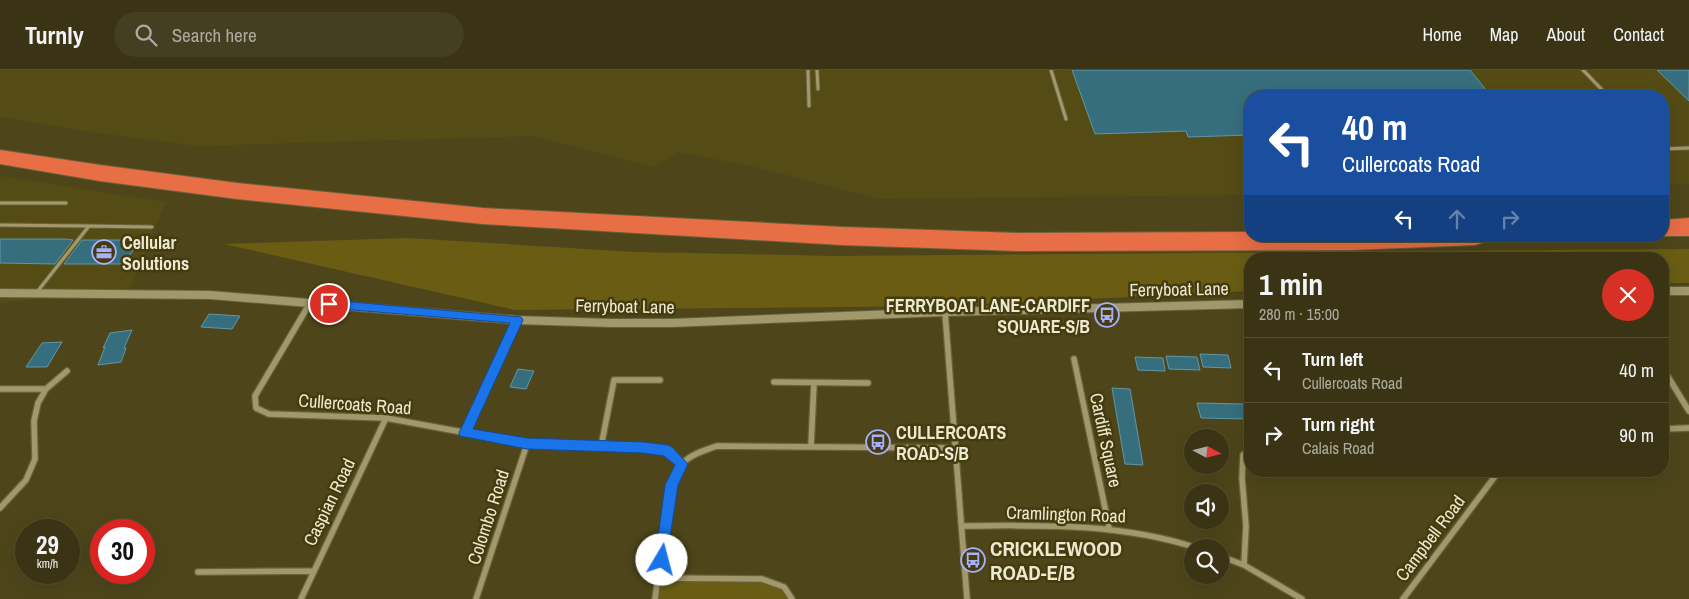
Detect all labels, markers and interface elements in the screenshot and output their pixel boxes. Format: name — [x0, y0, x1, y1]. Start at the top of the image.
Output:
search box — [114, 12, 464, 57]
text: Turnly — [25, 19, 84, 51]
icon: search — [132, 21, 160, 49]
text: Search here — [172, 22, 257, 48]
text: Home — [1422, 22, 1462, 47]
text: Map — [1490, 22, 1519, 47]
text: About — [1547, 22, 1585, 47]
text: Contact — [1613, 22, 1664, 47]
text: 40 m — [1342, 104, 1407, 151]
icon: left — [1259, 110, 1324, 175]
text: Cullercoats Road — [1342, 149, 1480, 179]
icon: left — [1390, 205, 1418, 233]
icon: ahead — [1443, 205, 1471, 233]
icon: right — [1496, 205, 1524, 233]
place label: Cellular Solutions — [122, 230, 189, 276]
office icon: Cellular Solutions — [91, 239, 117, 265]
text: 1 min — [1259, 264, 1323, 304]
button: close — [1602, 269, 1654, 321]
street label: Ferryboat Lane — [1129, 276, 1229, 302]
pin — [308, 283, 350, 325]
icon: arrive — [315, 290, 343, 318]
street label: Ferryboat Lane — [575, 293, 675, 319]
place label: FERRYBOAT LANE-CARDIFF SQUARE-S/B — [886, 293, 1090, 339]
bus stop icon: FERRYBOAT LANE-CARDIFF SQUARE-S/B — [1094, 302, 1120, 328]
text: 280 m · 15:00 — [1259, 303, 1339, 325]
text: Turn left — [1302, 346, 1363, 372]
icon: left — [1259, 356, 1287, 384]
text: 40 m — [1619, 357, 1654, 383]
text: Cullercoats Road — [1302, 372, 1403, 394]
street label: Cullercoats Road — [298, 388, 412, 420]
street label: Cardiff Square — [1084, 391, 1128, 489]
text: Turn right — [1302, 411, 1374, 437]
place label: CULLERCOATS ROAD-S/B — [896, 420, 1007, 466]
icon: right — [1259, 421, 1287, 449]
text: 90 m — [1619, 422, 1654, 448]
bus stop icon: CULLERCOATS ROAD-S/B — [865, 429, 891, 455]
north arrow — [1184, 429, 1229, 474]
map controls — [1184, 429, 1229, 584]
text: Calais Road — [1302, 437, 1374, 459]
street label: Caspian Road — [297, 454, 361, 550]
street label: Colombo Road — [461, 466, 515, 568]
button: sound — [1184, 484, 1229, 529]
street label: Campbell Road — [1389, 490, 1471, 586]
street label: Cramlington Road — [1006, 499, 1126, 529]
speed limit sign: 30 — [90, 519, 155, 584]
text: 29 — [36, 528, 59, 562]
position arrow — [635, 533, 687, 585]
place label: CRICKLEWOOD ROAD-E/B — [990, 534, 1122, 587]
button: search — [1184, 539, 1229, 584]
bus stop icon: CRICKLEWOOD ROAD-E/B — [960, 547, 986, 573]
text: km/h — [37, 556, 58, 572]

